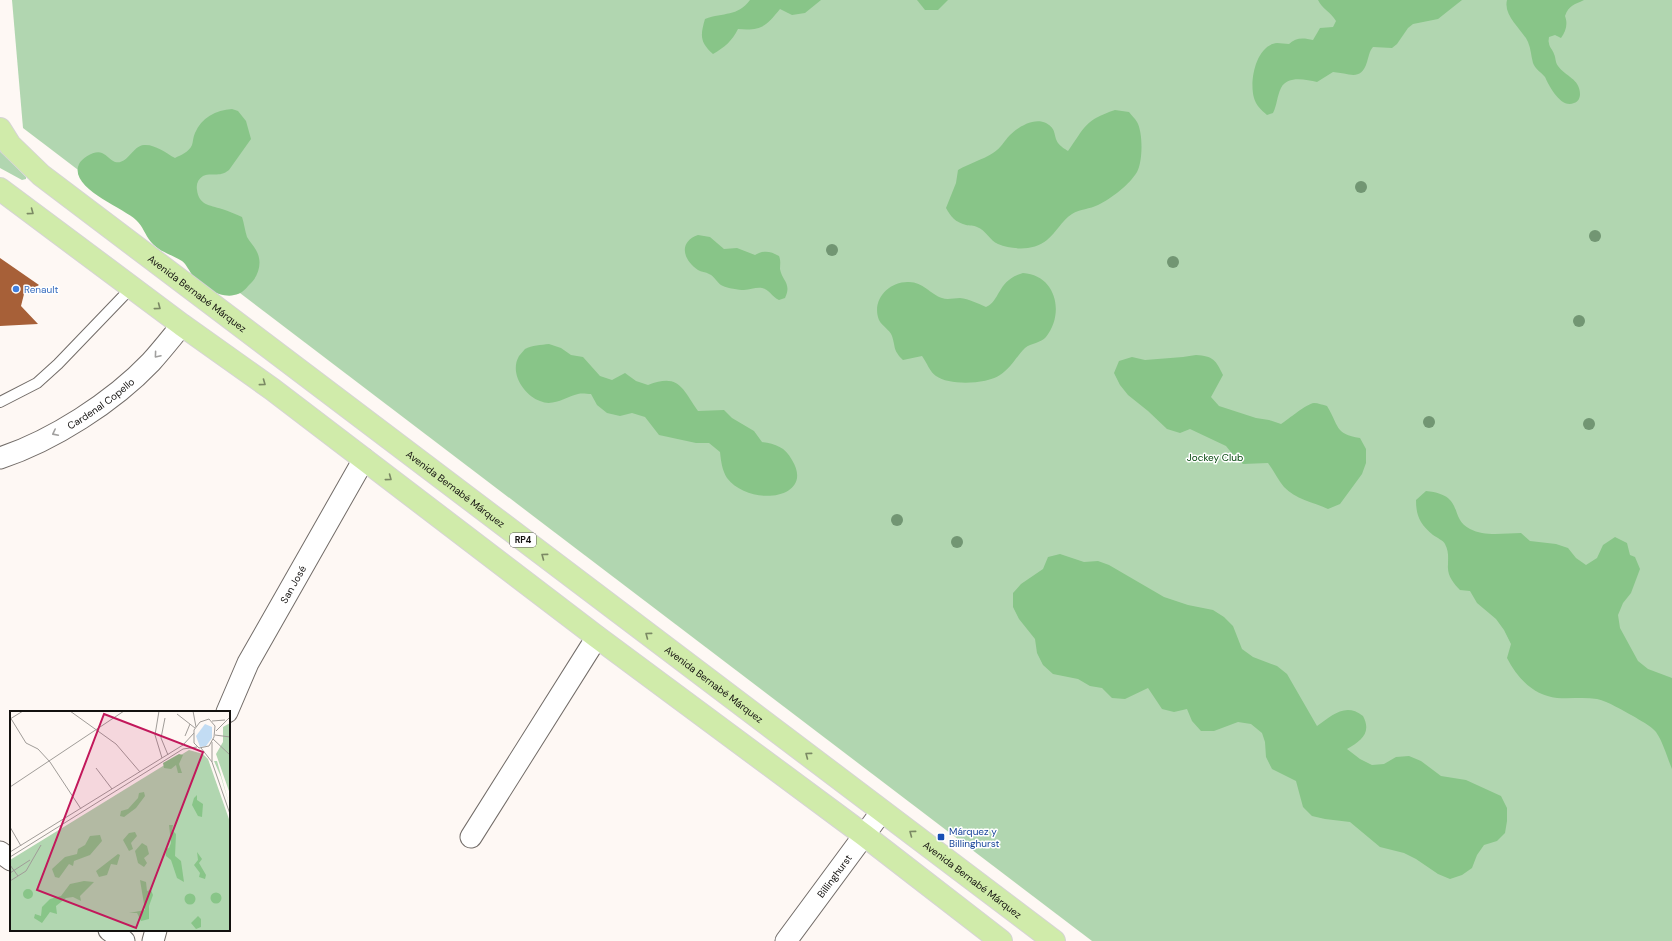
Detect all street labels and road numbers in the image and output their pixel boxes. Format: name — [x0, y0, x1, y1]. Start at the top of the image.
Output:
street label: Avenida Bernabé Márquez — [145, 252, 249, 335]
street label: Cardenal Copello — [65, 375, 137, 432]
street label: Avenida Bernabé Márquez — [404, 448, 508, 531]
road number: RP4 — [510, 533, 536, 547]
street label: San José — [277, 563, 309, 606]
street label: Avenida Bernabé Márquez — [662, 643, 766, 726]
street label: Avenida Bernabé Márquez — [920, 838, 1025, 922]
street label: Billinghurst — [814, 852, 855, 900]

